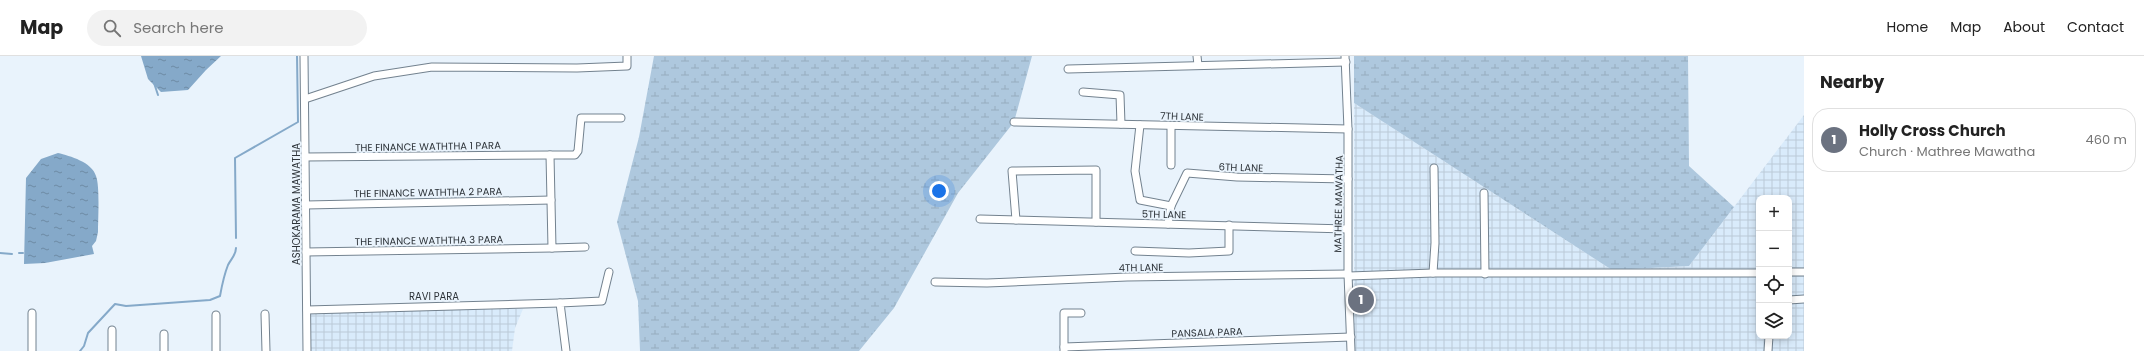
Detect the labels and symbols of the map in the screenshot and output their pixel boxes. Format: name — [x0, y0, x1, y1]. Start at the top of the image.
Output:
street label: 7TH LANE — [1160, 108, 1204, 125]
street label: THE FINANCE WATHTHA 1 PARA — [355, 138, 501, 155]
street label: ASHOKARAMA MAWATHA — [289, 143, 304, 265]
street label: MATHREE MAWATHA — [1330, 155, 1347, 253]
street label: 6TH LANE — [1218, 159, 1264, 176]
your location — [929, 181, 949, 201]
street label: THE FINANCE WATHTHA 2 PARA — [354, 184, 503, 201]
street label: 5TH LANE — [1142, 207, 1186, 222]
street label: THE FINANCE WATHTHA 3 PARA — [355, 232, 504, 249]
street label: 4TH LANE — [1119, 260, 1163, 275]
pin: 1 — [1348, 285, 1374, 315]
street label: RAVI PARA — [409, 289, 459, 304]
street label: PANSALA PARA — [1171, 324, 1243, 341]

